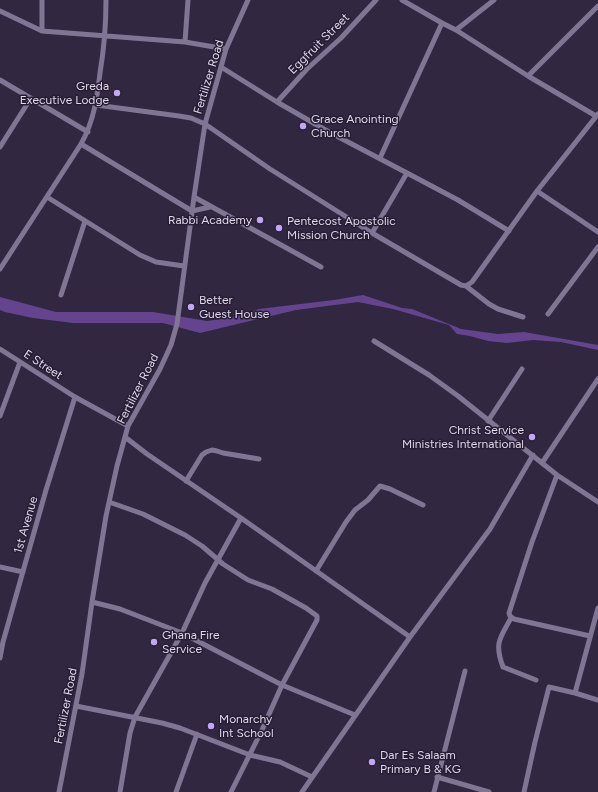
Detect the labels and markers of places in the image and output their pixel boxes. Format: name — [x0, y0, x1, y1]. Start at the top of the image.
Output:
place label: Greda Executive Lodge — [20, 79, 109, 107]
marker: Greda Executive Lodge — [112, 88, 122, 98]
place label: Grace Anointing Church — [311, 112, 399, 140]
marker: Grace Anointing Church — [298, 121, 308, 131]
place label: Rabbi Academy — [168, 213, 252, 227]
place label: Pentecost Apostolic Mission Church — [287, 214, 396, 242]
marker: Rabbi Academy — [255, 215, 265, 225]
marker: Pentecost Apostolic Mission Church — [274, 223, 284, 233]
place label: Better Guest House — [199, 293, 269, 321]
marker: Better Guest House — [186, 302, 196, 312]
place label: Christ Service Ministries International — [402, 423, 524, 451]
marker: Christ Service Ministries International — [527, 432, 537, 442]
place label: Ghana Fire Service — [162, 628, 220, 656]
marker: Ghana Fire Service — [149, 637, 159, 647]
place label: Monarchy Int School — [219, 712, 274, 740]
marker: Monarchy Int School — [206, 721, 216, 731]
place label: Dar Es Salaam Primary B & KG — [380, 748, 461, 776]
marker: Dar Es Salaam Primary B & KG — [367, 757, 377, 767]

